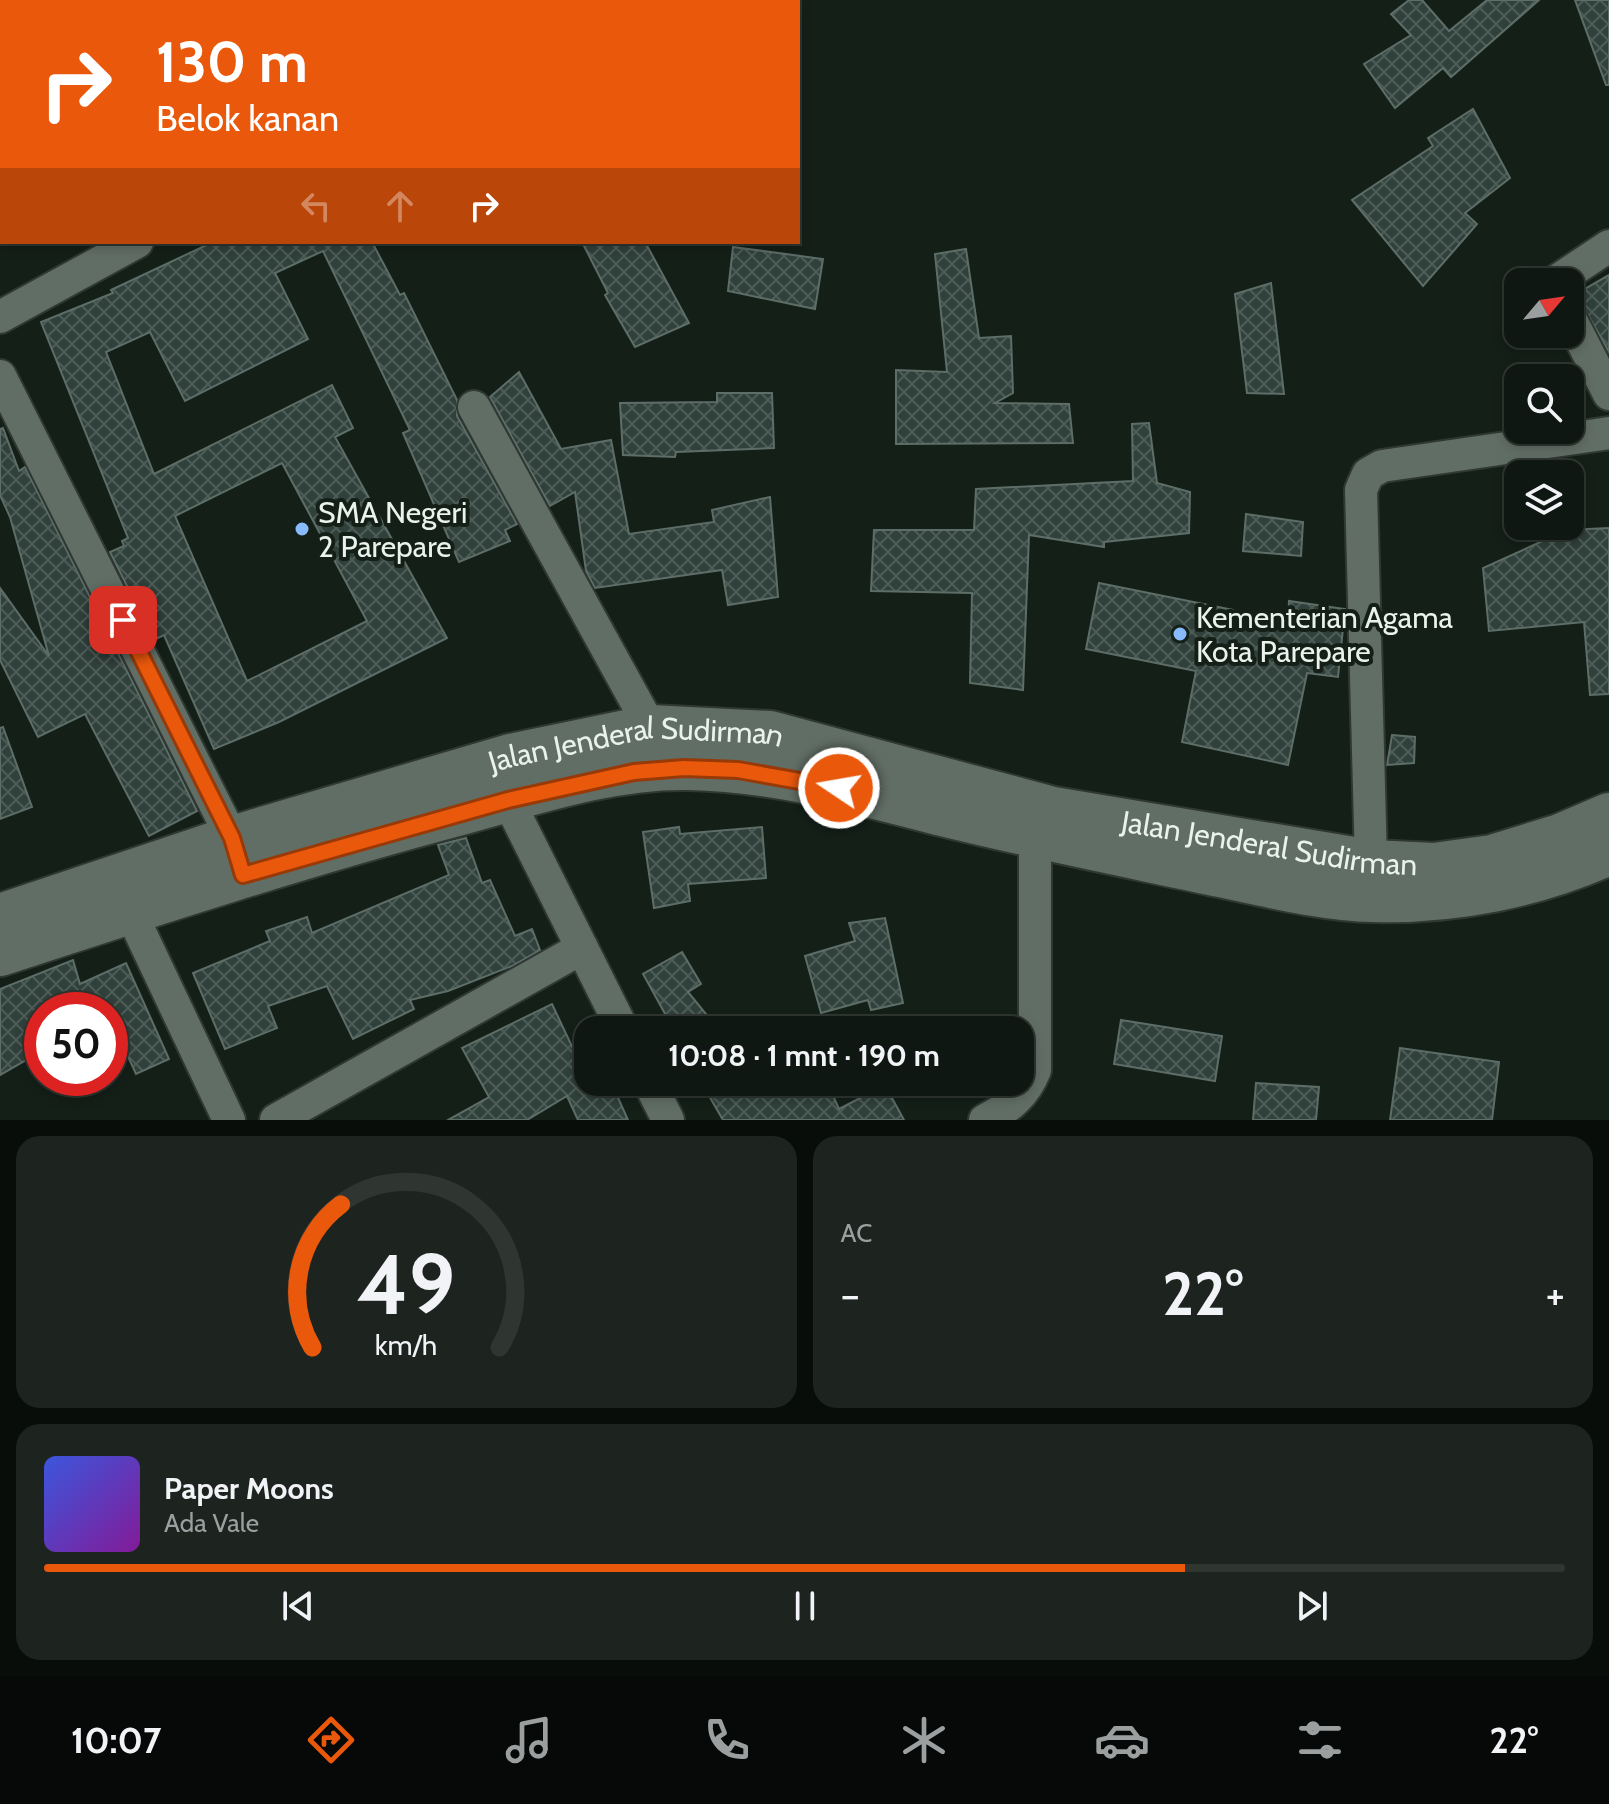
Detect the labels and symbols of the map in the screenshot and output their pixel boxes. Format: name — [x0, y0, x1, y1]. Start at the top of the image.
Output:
north arrow — [1504, 268, 1584, 348]
place label: SMA Negeri 2 Parepare — [318, 494, 467, 565]
marker: SMA Negeri 2 Parepare — [293, 520, 311, 538]
pin — [89, 586, 157, 654]
place label: Kementerian Agama Kota Parepare — [1196, 599, 1454, 670]
marker: Kementerian Agama Kota Parepare — [1171, 625, 1189, 643]
street label: Jalan Jenderal Sudirman — [483, 708, 788, 780]
position arrow — [797, 746, 881, 830]
street label: Jalan Jenderal Sudirman — [1118, 802, 1418, 883]
speed limit sign: 50 — [24, 992, 128, 1096]

